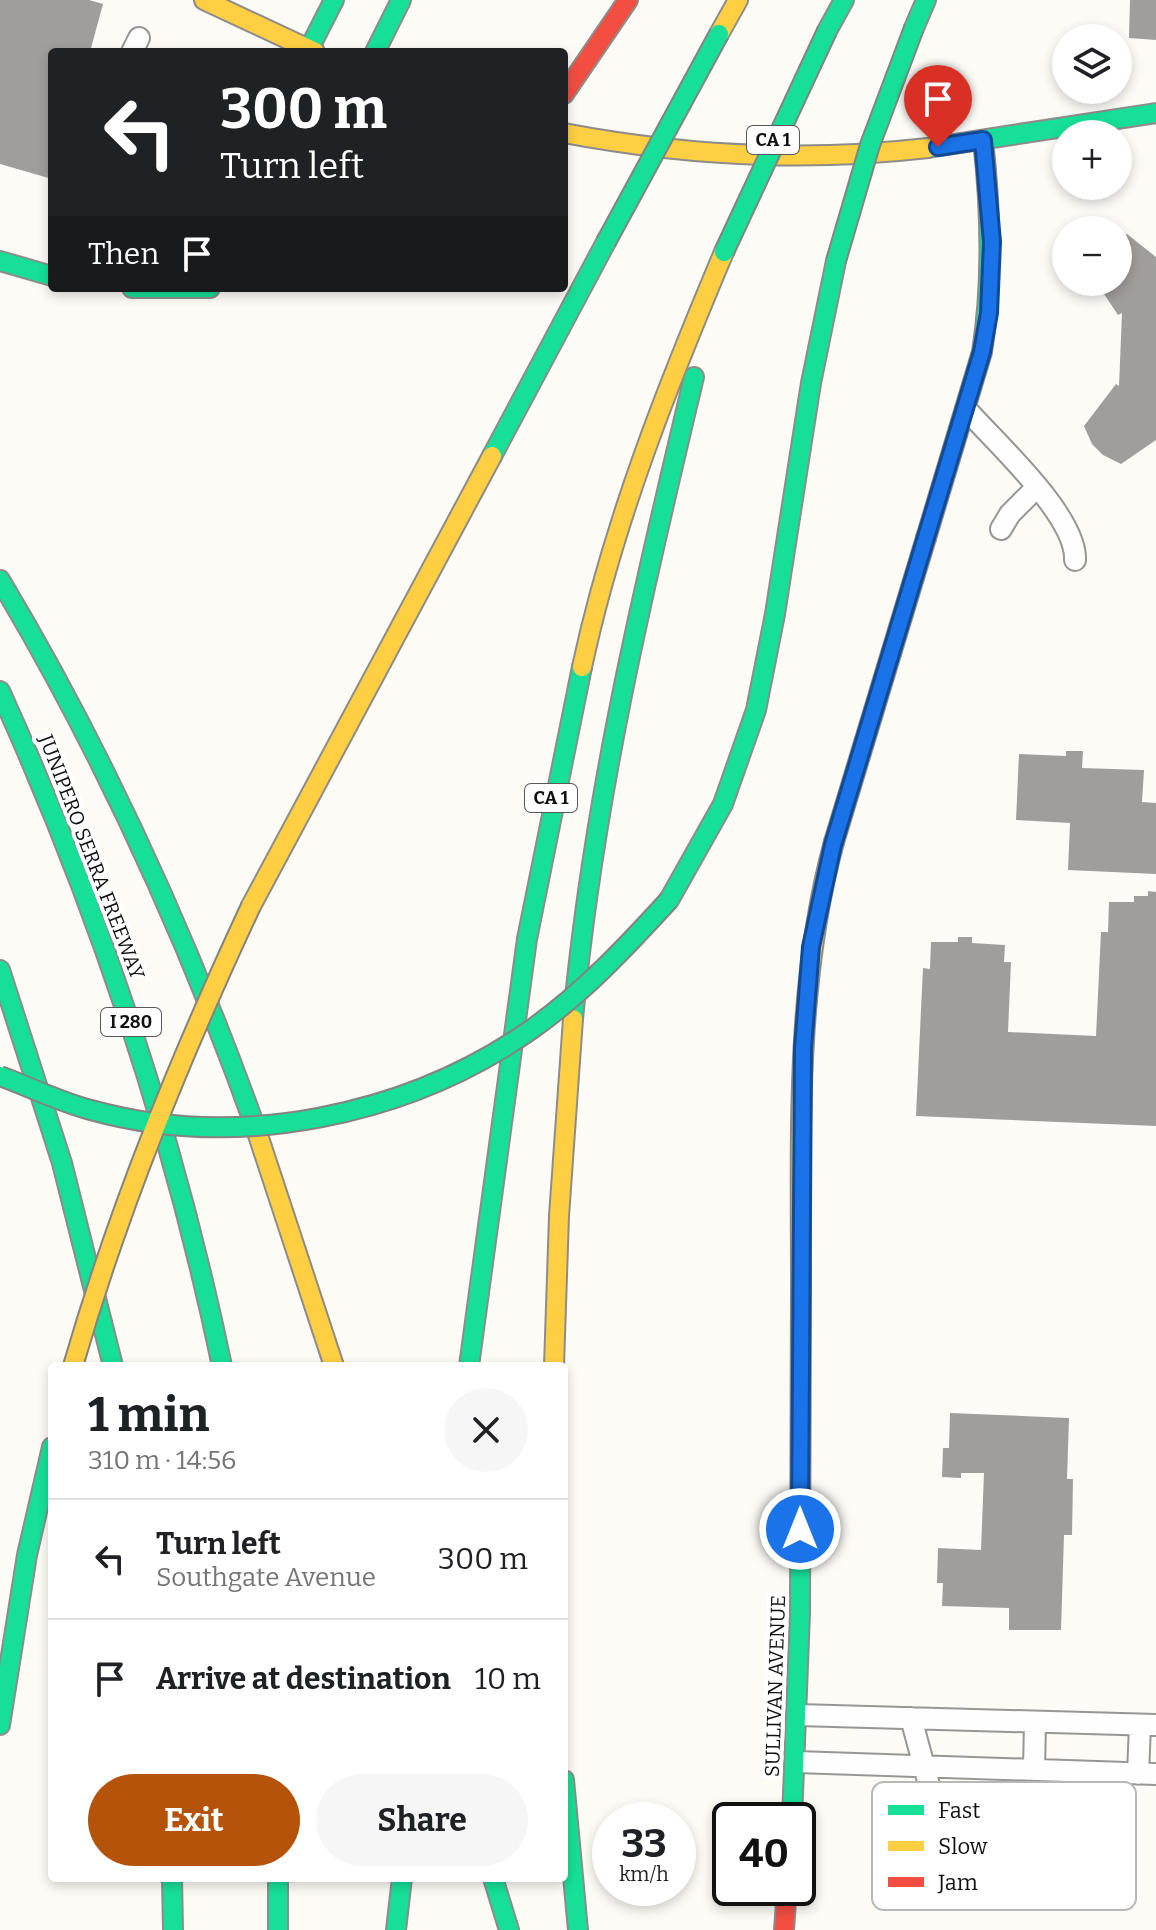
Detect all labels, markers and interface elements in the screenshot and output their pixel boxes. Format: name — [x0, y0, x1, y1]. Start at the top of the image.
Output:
map controls — [1052, 24, 1132, 296]
button: layers — [1052, 24, 1132, 104]
pin — [904, 65, 972, 147]
text: 300 m — [220, 76, 387, 143]
icon: arrive — [916, 77, 960, 121]
icon: left — [88, 80, 192, 184]
button: + — [1052, 120, 1132, 200]
road number: CA 1 — [747, 126, 799, 154]
text: Turn left — [220, 144, 364, 188]
button: − — [1052, 216, 1132, 296]
icon: arrive — [175, 232, 219, 276]
text: Then — [88, 236, 159, 272]
street label: JUNIPERO SERRA FREEWAY — [34, 730, 150, 983]
road number: CA 1 — [525, 784, 577, 812]
road number: I 280 — [101, 1008, 161, 1036]
text: 1 min — [88, 1386, 209, 1444]
button: close — [444, 1388, 528, 1472]
text: 310 m · 14:56 — [88, 1445, 236, 1476]
position arrow — [758, 1487, 842, 1571]
text: Turn left — [156, 1526, 281, 1562]
icon: left — [88, 1537, 132, 1581]
text: 300 m — [438, 1541, 528, 1577]
text: Southgate Avenue — [156, 1562, 376, 1593]
street label: SULLIVAN AVENUE — [760, 1595, 790, 1777]
icon: arrive — [88, 1657, 132, 1701]
text: Arrive at destination — [156, 1661, 451, 1697]
text: 10 m — [475, 1661, 541, 1697]
button: Exit — [88, 1774, 300, 1866]
button: Share — [316, 1774, 528, 1866]
legend — [872, 1782, 1136, 1910]
text: Fast — [938, 1797, 980, 1824]
speed limit sign: 40 — [712, 1802, 816, 1906]
text: 33 — [621, 1820, 667, 1868]
text: Slow — [938, 1833, 988, 1860]
text: km/h — [619, 1862, 669, 1886]
text: Jam — [937, 1869, 978, 1896]

